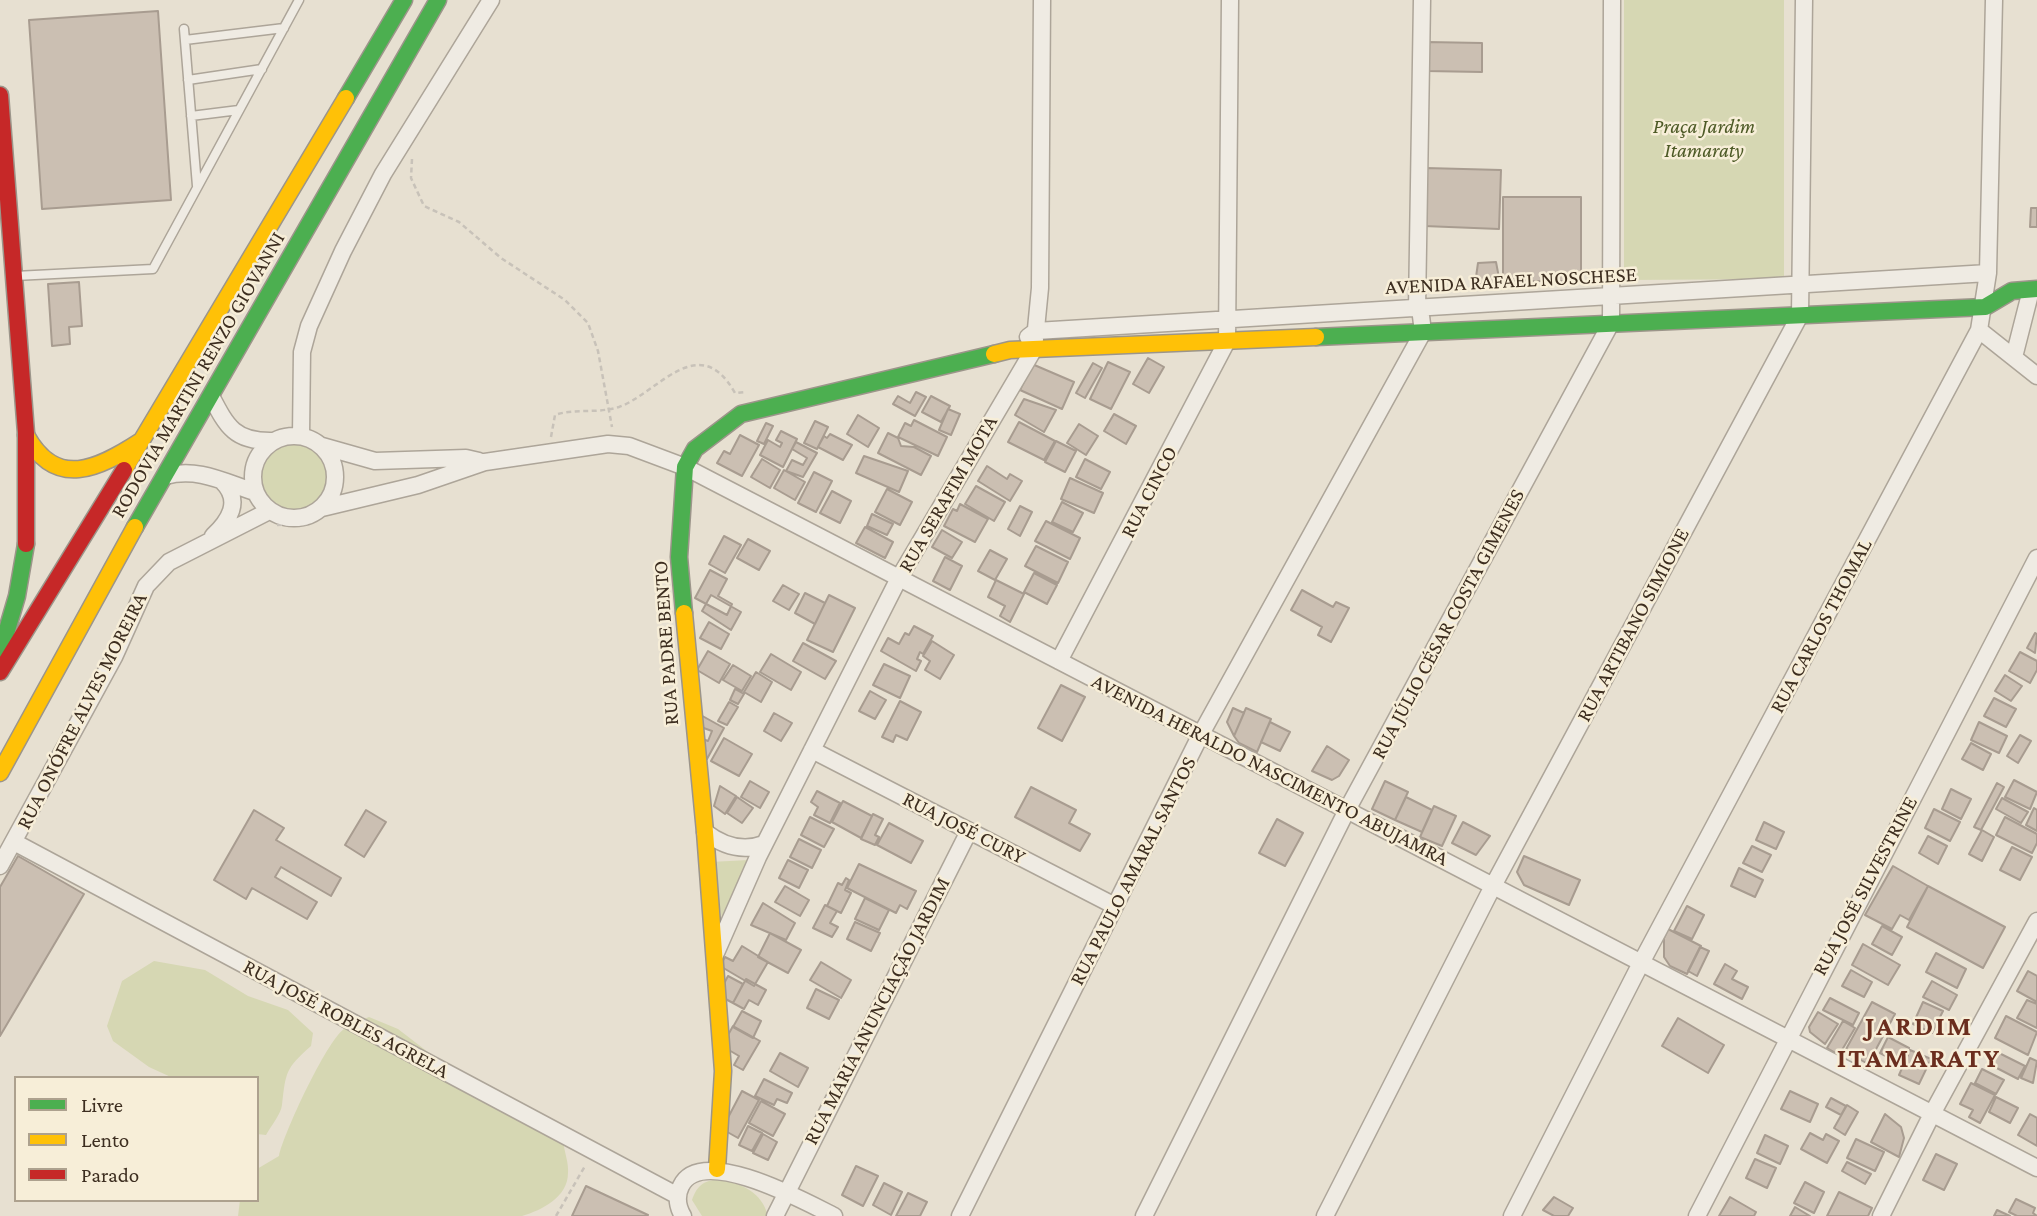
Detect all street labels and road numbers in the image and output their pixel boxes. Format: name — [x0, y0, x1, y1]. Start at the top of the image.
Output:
street label: RODOVIA MARTINI RENZO GIOVANNI — [106, 228, 290, 522]
street label: AVENIDA RAFAEL NOSCHESE — [1385, 262, 1637, 300]
street label: RUA SERAFIM MOTA — [893, 411, 1003, 577]
street label: RUA CINCO — [1115, 442, 1183, 542]
street label: RUA JÚLIO CÉSAR COSTA GIMENES — [1366, 485, 1530, 763]
street label: RUA ARTIBANO SIMIONE — [1571, 524, 1695, 726]
street label: RUA CARLOS THOMAL — [1764, 535, 1878, 717]
street label: RUA PADRE BENTO — [648, 560, 684, 726]
street label: RUA ONÓFRE ALVES MOREIRA — [11, 588, 153, 834]
street label: AVENIDA HERALDO NASCIMENTO ABUJAMRA — [1087, 669, 1453, 871]
street label: RUA PAULO AMARAL SANTOS — [1064, 752, 1202, 990]
street label: RUA JOSÉ CURY — [898, 786, 1030, 870]
street label: RUA JOSÉ SILVESTRINE — [1807, 792, 1923, 980]
street label: RUA MARIA ANUNCIAÇÃO JARDIM — [798, 873, 956, 1149]
street label: RUA JOSÉ ROBLES AGRELA — [239, 954, 453, 1084]

